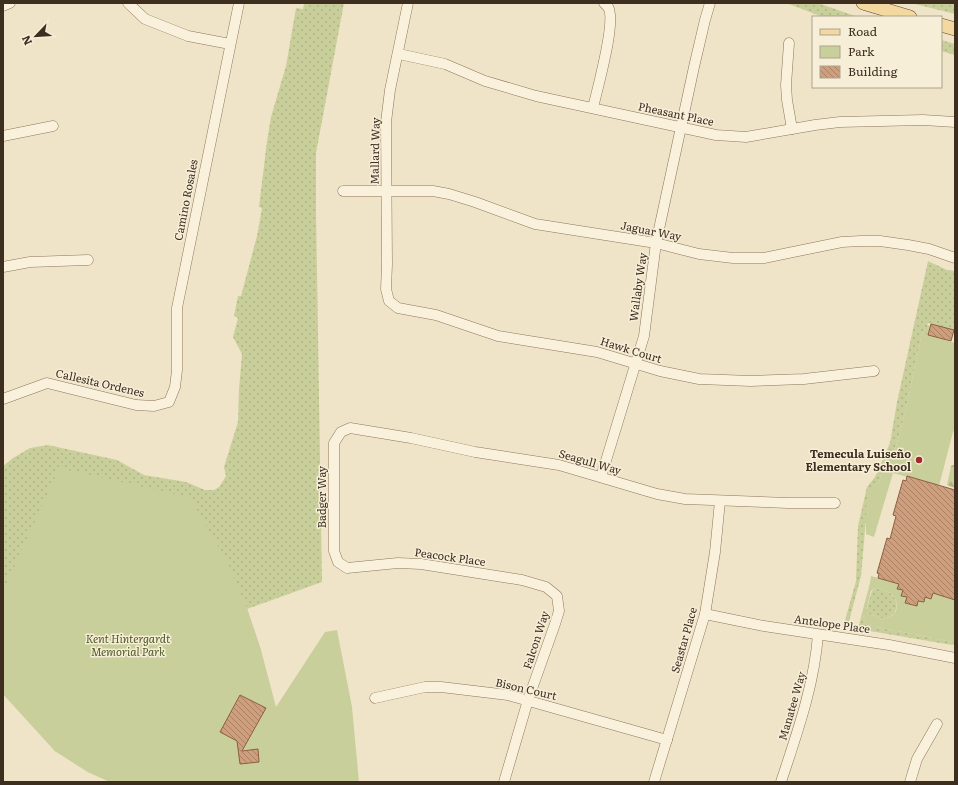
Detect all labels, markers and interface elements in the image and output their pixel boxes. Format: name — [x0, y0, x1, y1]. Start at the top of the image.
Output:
north arrow — [16, 16, 56, 56]
legend — [812, 16, 942, 88]
text: Road — [848, 22, 878, 40]
text: N — [17, 33, 35, 48]
text: Park — [848, 42, 875, 60]
text: Building — [848, 62, 898, 80]
street label: Pheasant Place — [637, 97, 716, 129]
street label: Mallard Way — [365, 116, 383, 185]
street label: Camino Rosales — [169, 158, 201, 242]
street label: Jaguar Way — [619, 216, 684, 244]
street label: Wallaby Way — [624, 251, 650, 322]
street label: Hawk Court — [599, 332, 665, 366]
street label: Callesita Ordenes — [54, 364, 146, 400]
street label: Seagull Way — [557, 444, 624, 478]
place label: Temecula Luiseño Elementary School — [806, 445, 911, 474]
marker: Temecula Luiseño Elementary School — [914, 455, 924, 465]
street label: Badger Way — [313, 465, 329, 528]
street label: Peacock Place — [414, 543, 487, 569]
street label: Seastar Place — [666, 605, 700, 675]
street label: Falcon Way — [518, 608, 552, 671]
street label: Antelope Place — [793, 610, 872, 636]
park label: Kent Hintergardt Memorial Park — [86, 630, 171, 659]
street label: Manatee Way — [774, 669, 809, 742]
street label: Bison Court — [494, 673, 559, 703]

